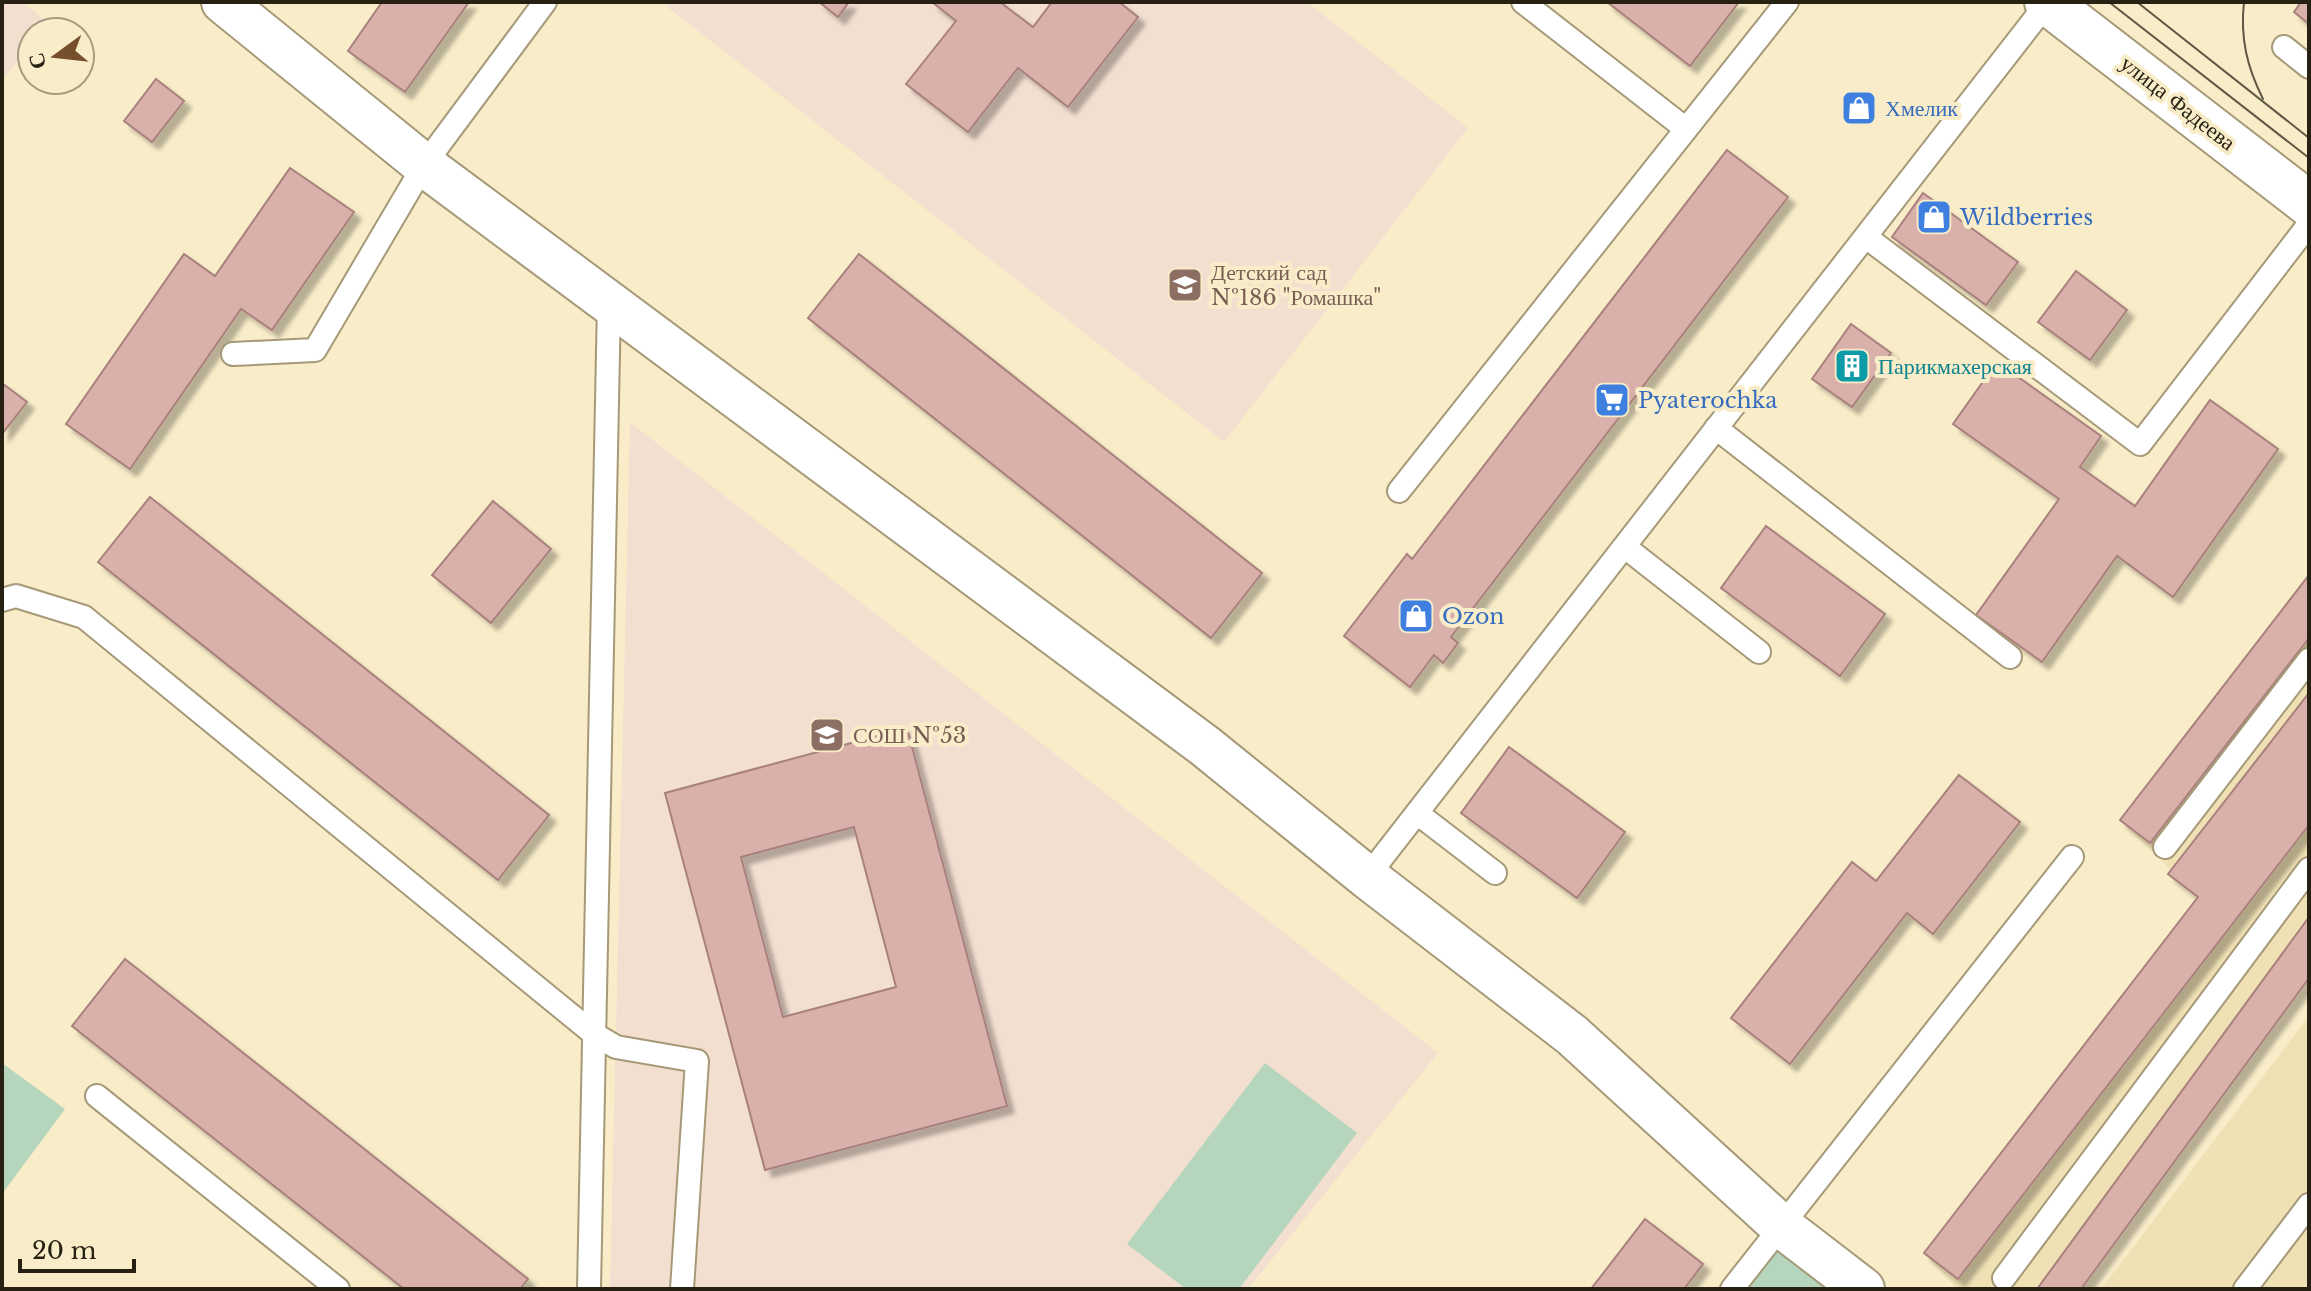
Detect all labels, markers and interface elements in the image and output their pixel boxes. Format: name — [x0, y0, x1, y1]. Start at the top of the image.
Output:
north arrow — [16, 16, 96, 96]
text: С — [22, 50, 52, 72]
street label: улица Фадеева — [2115, 50, 2241, 156]
shop icon: Хмелик — [1840, 89, 1878, 127]
place label: Хмелик — [1885, 95, 1958, 122]
shop icon: Wildberries — [1915, 198, 1953, 236]
place label: Wildberries — [1959, 204, 2093, 231]
place label: Детский сад №186 "Ромашка" — [1211, 259, 1381, 311]
school or university icon: Детский сад №186 "Ромашка" — [1166, 266, 1204, 304]
building icon: Парикмахерская — [1833, 347, 1871, 385]
place label: Парикмахерская — [1878, 353, 2032, 380]
supermarket icon: Pyaterochka — [1593, 381, 1631, 419]
place label: Pyaterochka — [1638, 387, 1778, 414]
shop icon: Ozon — [1397, 597, 1435, 635]
place label: Ozon — [1442, 603, 1504, 630]
school or university icon: СОШ №53 — [808, 716, 846, 754]
place label: СОШ №53 — [853, 722, 966, 749]
scale bar — [20, 1223, 134, 1273]
text: 20 m — [32, 1236, 97, 1265]

